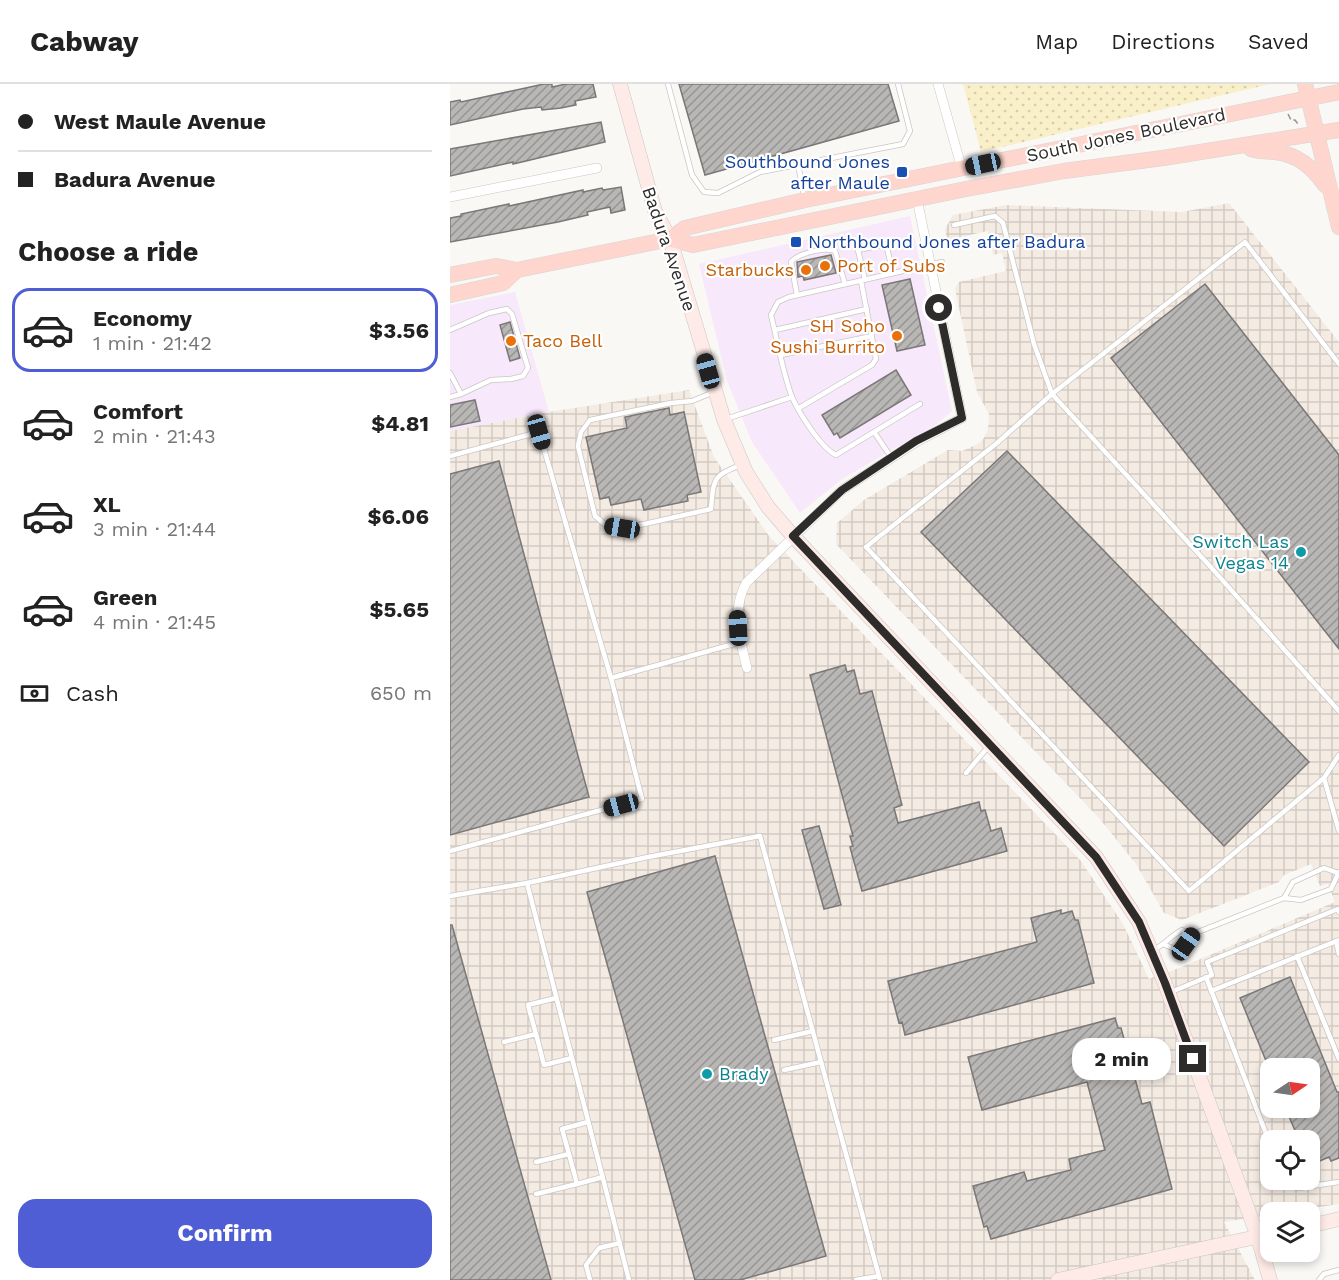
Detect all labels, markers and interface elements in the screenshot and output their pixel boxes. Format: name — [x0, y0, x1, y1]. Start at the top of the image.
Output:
text: Cabway — [30, 25, 139, 58]
text: Map — [1035, 29, 1078, 54]
text: Directions — [1111, 29, 1215, 54]
text: Saved — [1248, 29, 1309, 54]
street label: South Jones Boulevard — [1025, 103, 1227, 166]
text: West Maule Avenue — [54, 109, 266, 134]
place label: Southbound Jones after Maule — [725, 151, 890, 193]
car — [964, 151, 1002, 177]
marker: Southbound Jones after Maule — [895, 165, 909, 179]
text: Badura Avenue — [54, 167, 216, 192]
street label: Badura Avenue — [638, 184, 701, 314]
place label: Northbound Jones after Badura — [808, 231, 1086, 252]
marker: Northbound Jones after Badura — [789, 235, 803, 249]
text: Choose a ride — [18, 236, 198, 268]
place label: Port of Subs — [837, 255, 946, 276]
place label: Starbucks — [705, 259, 794, 280]
marker: Port of Subs — [818, 259, 832, 273]
marker: Starbucks — [799, 263, 813, 277]
route start — [925, 294, 952, 321]
icon: car — [21, 303, 75, 357]
text: Economy — [93, 306, 192, 331]
place label: SH Soho Sushi Burrito — [770, 315, 885, 357]
text: $3.56 — [369, 318, 429, 343]
marker: SH Soho Sushi Burrito — [890, 329, 904, 343]
place label: Taco Bell — [523, 330, 603, 351]
text: 1 min · 21:42 — [93, 331, 212, 355]
marker: Taco Bell — [504, 334, 518, 348]
car — [694, 351, 722, 391]
icon: car — [21, 396, 75, 450]
text: Comfort — [93, 399, 183, 424]
text: $4.81 — [371, 411, 429, 436]
car — [525, 412, 553, 452]
text: 2 min · 21:43 — [93, 424, 216, 448]
icon: car — [21, 489, 75, 543]
text: XL — [93, 492, 121, 517]
text: $6.06 — [367, 504, 429, 529]
car — [603, 516, 641, 540]
text: 3 min · 21:44 — [93, 517, 216, 541]
place label: Switch Las Vegas 14 — [1192, 531, 1289, 573]
marker: Switch Las Vegas 14 — [1294, 545, 1308, 559]
icon: car — [21, 582, 75, 636]
text: Green — [93, 585, 157, 610]
text: $5.65 — [369, 597, 429, 622]
text: 4 min · 21:45 — [93, 610, 216, 634]
car — [728, 610, 748, 646]
icon: cash — [18, 677, 51, 710]
text: Cash — [66, 681, 119, 706]
text: 650 m — [370, 681, 432, 705]
car — [601, 792, 641, 818]
car — [1168, 924, 1204, 964]
callout: 2 min — [1073, 1038, 1172, 1080]
route end — [1179, 1045, 1206, 1072]
text: 2 min — [1094, 1047, 1149, 1071]
north arrow — [1260, 1058, 1320, 1118]
map controls — [1260, 1058, 1320, 1262]
place label: Brady — [719, 1063, 769, 1084]
marker: Brady — [700, 1067, 714, 1081]
button: locate — [1260, 1130, 1320, 1190]
button: Confirm — [18, 1199, 432, 1268]
button: layers — [1260, 1202, 1320, 1262]

